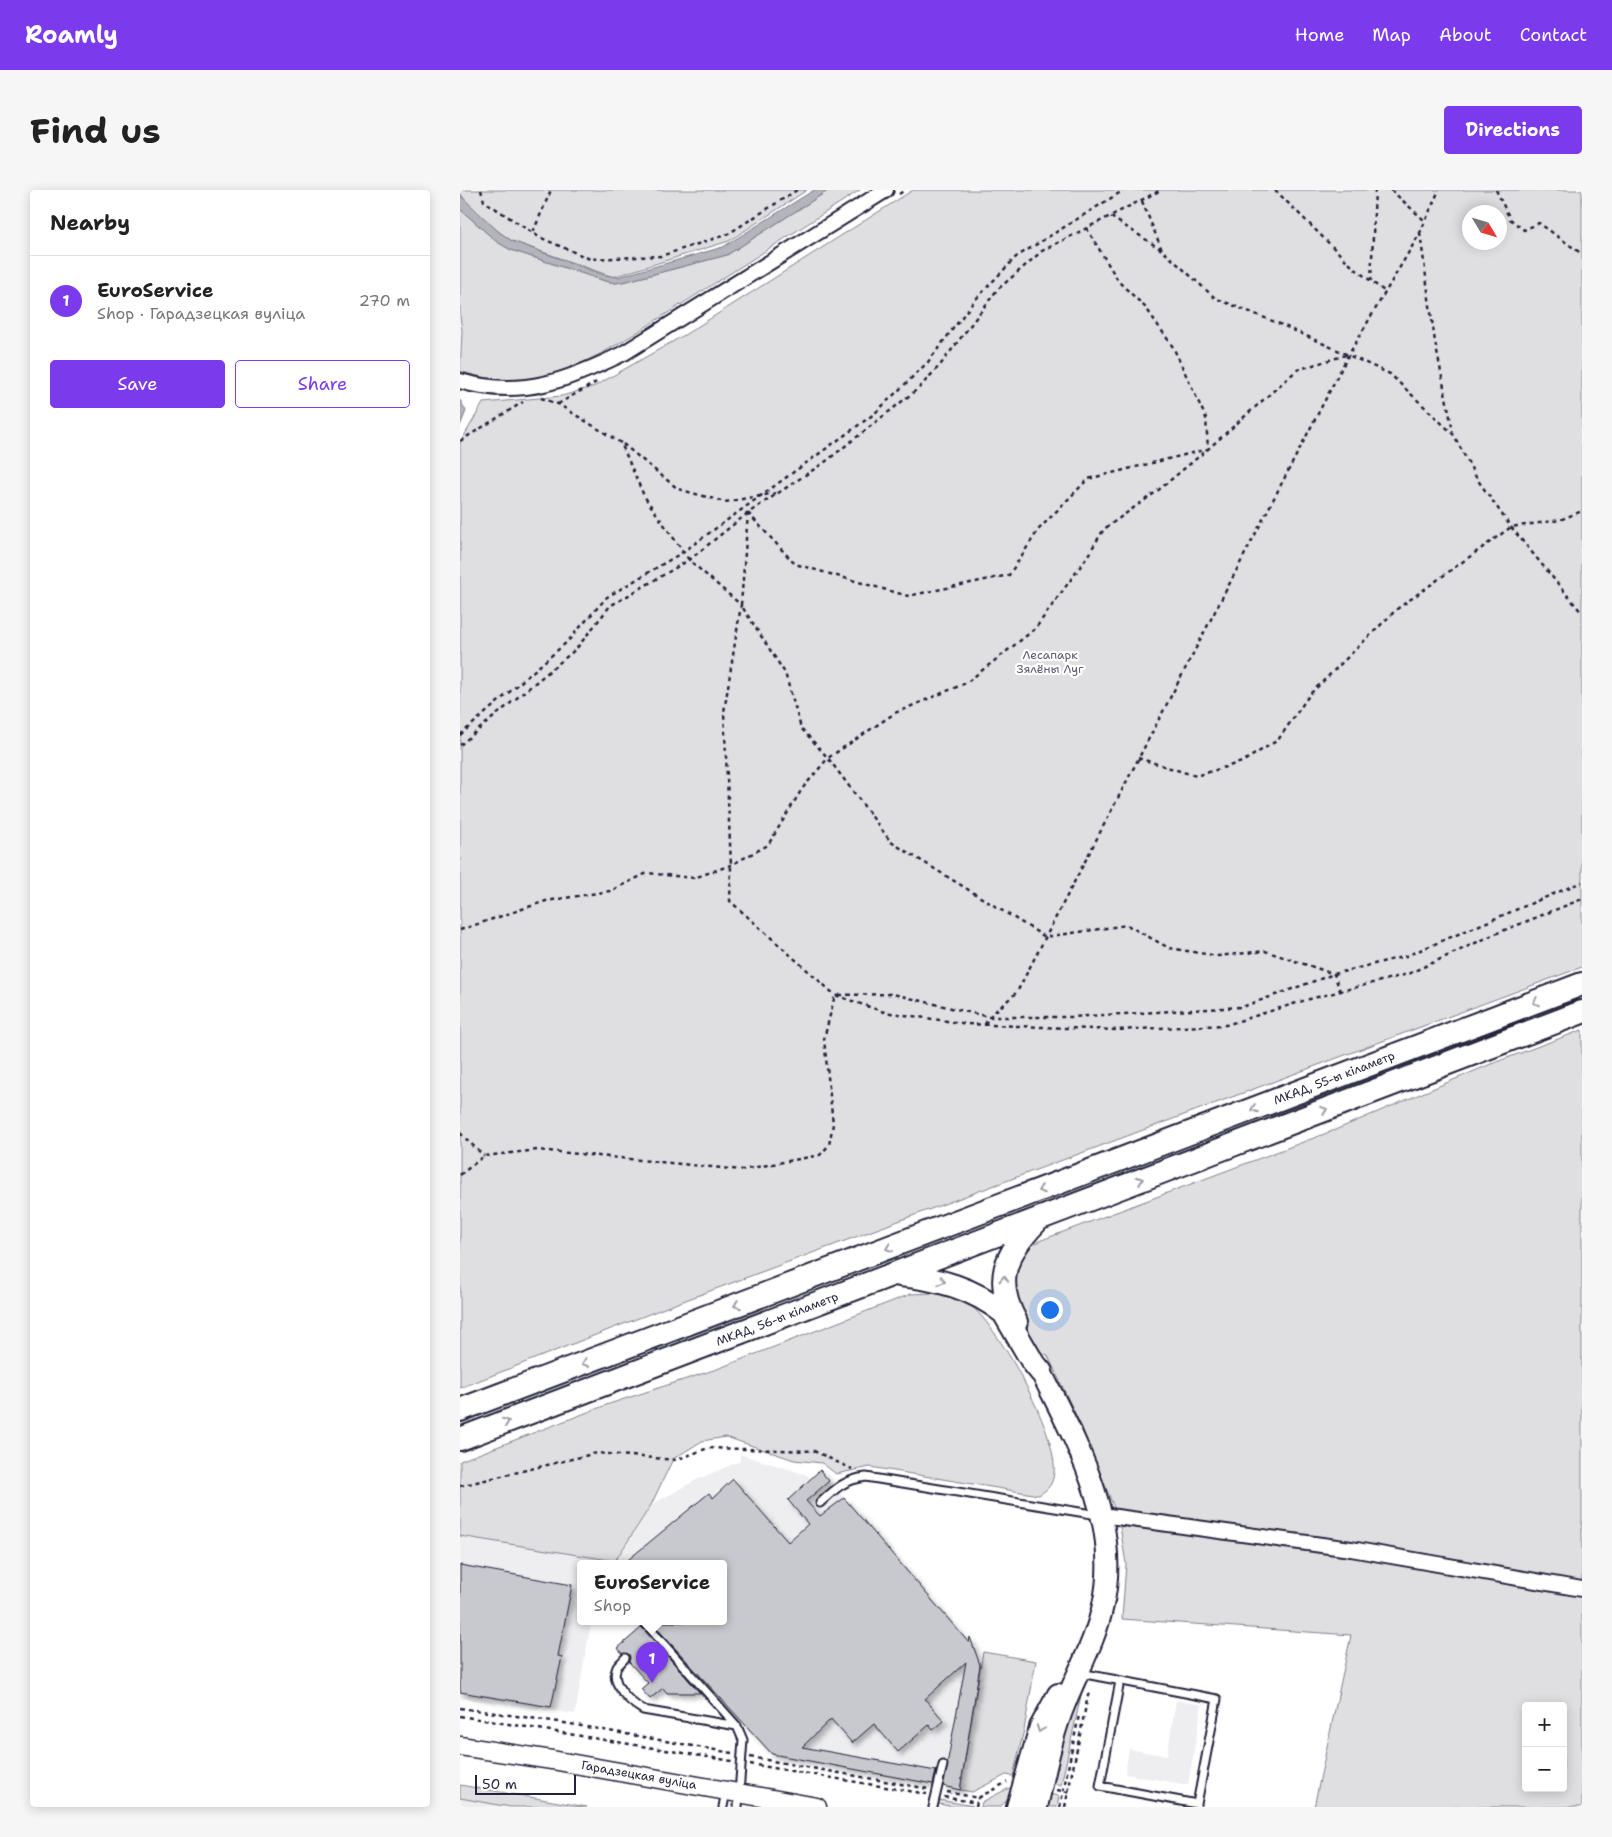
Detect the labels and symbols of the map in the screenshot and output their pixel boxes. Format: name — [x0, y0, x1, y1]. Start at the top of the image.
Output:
north arrow — [1462, 205, 1507, 250]
park label: Лесапарк Зялёны Луг — [1017, 647, 1084, 677]
one-way arrow — [1533, 996, 1541, 1006]
street label: МКАД, 55-ы кіламетр — [1271, 1047, 1397, 1109]
one-way arrow — [1250, 1103, 1258, 1113]
one-way arrow — [1319, 1106, 1328, 1116]
one-way arrow — [1135, 1176, 1143, 1186]
one-way arrow — [1037, 1184, 1046, 1194]
one-way arrow — [885, 1241, 894, 1252]
one-way arrow — [999, 1275, 1010, 1283]
one-way arrow — [938, 1276, 946, 1286]
street label: МКАД, 56-ы кіламетр — [714, 1288, 841, 1350]
your location — [1037, 1297, 1063, 1323]
one-way arrow — [733, 1299, 742, 1309]
one-way arrow — [581, 1357, 590, 1367]
one-way arrow — [501, 1418, 509, 1428]
pin: 1 — [636, 1642, 668, 1683]
one-way arrow — [1036, 1724, 1046, 1733]
street label: Гарадзецкая вуліца — [580, 1757, 698, 1793]
scale bar — [475, 1772, 576, 1795]

